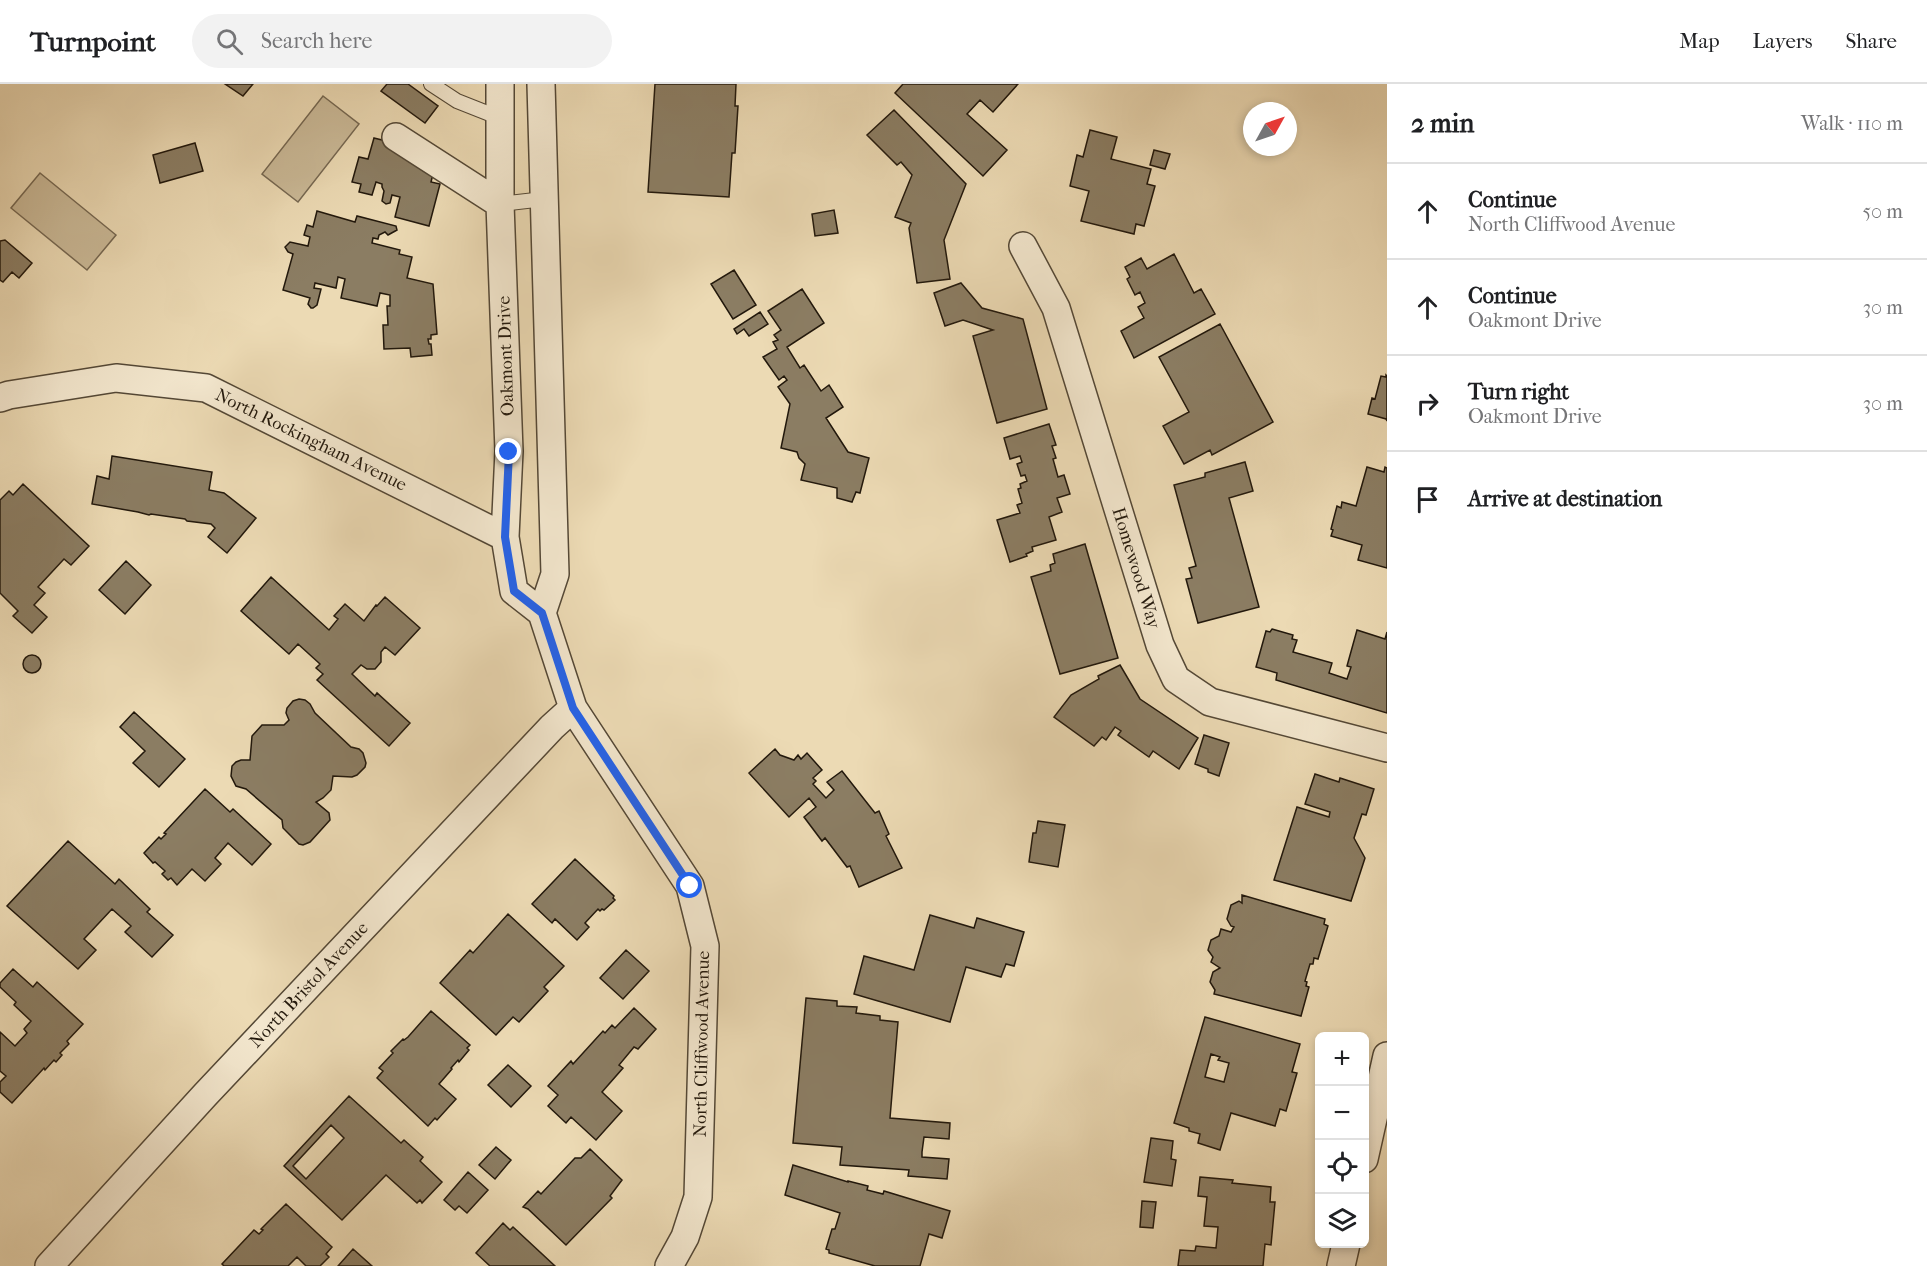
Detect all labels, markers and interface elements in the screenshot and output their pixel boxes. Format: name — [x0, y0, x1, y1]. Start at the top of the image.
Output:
search box — [192, 14, 612, 68]
text: Turnpoint — [30, 25, 156, 58]
icon: search — [213, 25, 246, 58]
text: Search here — [261, 28, 372, 54]
text: Map — [1679, 29, 1720, 53]
text: Layers — [1753, 29, 1812, 53]
text: Share — [1845, 29, 1897, 53]
north arrow — [1243, 102, 1297, 156]
text: 2 min — [1411, 108, 1474, 139]
text: Walk · 110 m — [1801, 112, 1903, 135]
text: Continue — [1468, 187, 1557, 213]
icon: ahead — [1411, 195, 1444, 228]
text: 50 m — [1862, 200, 1903, 223]
text: North Cliffwood Avenue — [1468, 213, 1675, 236]
text: Continue — [1468, 283, 1557, 309]
icon: ahead — [1411, 291, 1444, 324]
street label: Oakmont Drive — [493, 295, 519, 416]
text: 30 m — [1863, 296, 1903, 319]
text: Oakmont Drive — [1468, 309, 1602, 332]
text: Turn right — [1468, 379, 1569, 405]
street label: North Rockingham Avenue — [212, 384, 410, 496]
icon: right — [1411, 387, 1444, 420]
text: 30 m — [1863, 392, 1903, 415]
text: Oakmont Drive — [1468, 405, 1602, 428]
route end — [495, 438, 521, 464]
icon: arrive — [1411, 483, 1444, 516]
text: Arrive at destination — [1468, 486, 1662, 512]
street label: Homewood Way — [1108, 505, 1165, 633]
route start — [676, 872, 702, 898]
street label: North Bristol Avenue — [245, 918, 373, 1052]
street label: North Cliffwood Avenue — [690, 950, 714, 1137]
map controls — [1315, 1032, 1369, 1248]
button: + — [1315, 1032, 1369, 1086]
button: − — [1315, 1086, 1369, 1140]
button: locate — [1315, 1140, 1369, 1194]
button: layers — [1315, 1194, 1369, 1248]

